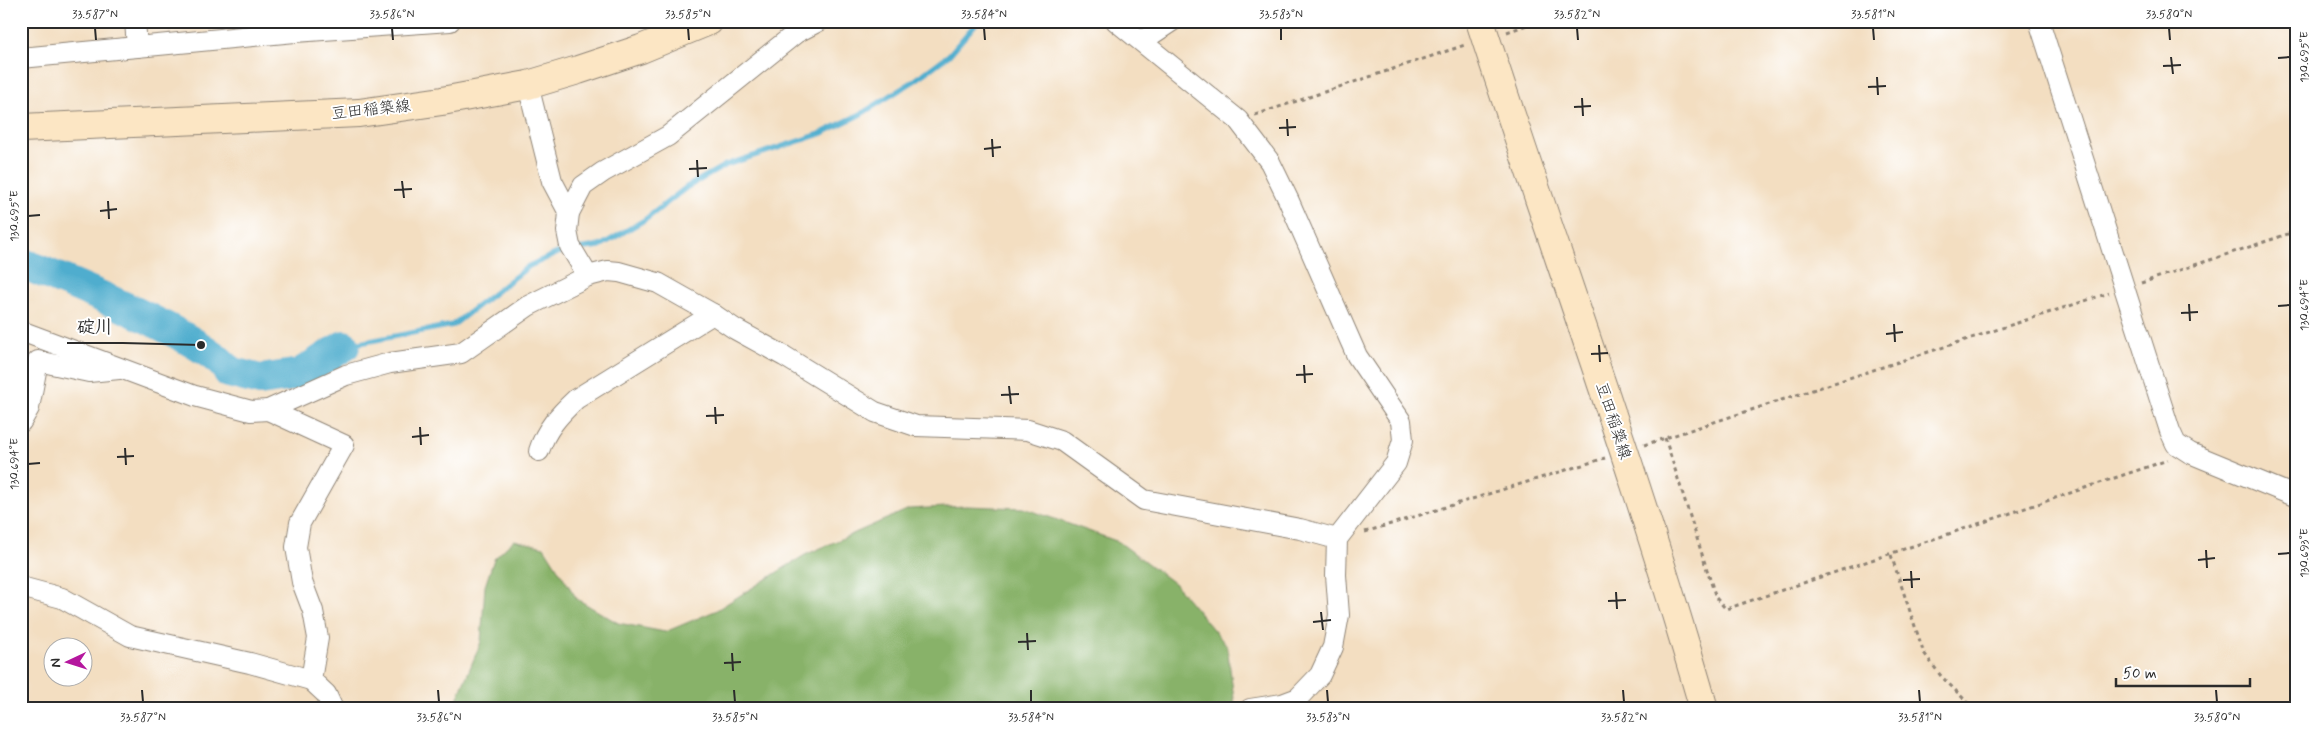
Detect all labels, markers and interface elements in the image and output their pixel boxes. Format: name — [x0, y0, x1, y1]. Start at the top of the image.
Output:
text: 33.587°N — [72, 7, 118, 23]
text: 33.586°N — [370, 7, 414, 23]
text: 33.585°N — [665, 7, 711, 23]
text: 33.584°N — [961, 7, 1007, 23]
text: 33.583°N — [1259, 7, 1303, 23]
text: 33.582°N — [1554, 7, 1600, 23]
text: 33.581°N — [1851, 7, 1895, 23]
text: 33.580°N — [2146, 7, 2192, 23]
text: 130.695°E — [2297, 31, 2313, 83]
street label: 豆田稲築線 — [330, 95, 412, 125]
text: 130.695°E — [7, 190, 23, 242]
text: 130.694°E — [2297, 279, 2313, 331]
callout: 碇川 — [67, 310, 123, 343]
text: 碇川 — [77, 316, 113, 340]
street label: 豆田稲築線 — [1591, 380, 1635, 462]
text: 130.694°E — [7, 438, 23, 490]
text: 130.693°E — [2297, 528, 2313, 578]
north arrow — [42, 638, 92, 688]
scale bar — [2116, 655, 2249, 687]
text: N — [47, 658, 65, 668]
text: 50 m — [2123, 664, 2157, 684]
text: 33.587°N — [120, 710, 166, 726]
text: 33.586°N — [417, 710, 461, 726]
text: 33.585°N — [712, 710, 758, 726]
text: 33.584°N — [1008, 710, 1054, 726]
text: 33.583°N — [1306, 710, 1350, 726]
text: 33.582°N — [1601, 710, 1647, 726]
text: 33.581°N — [1898, 710, 1942, 726]
text: 33.580°N — [2194, 710, 2240, 726]

